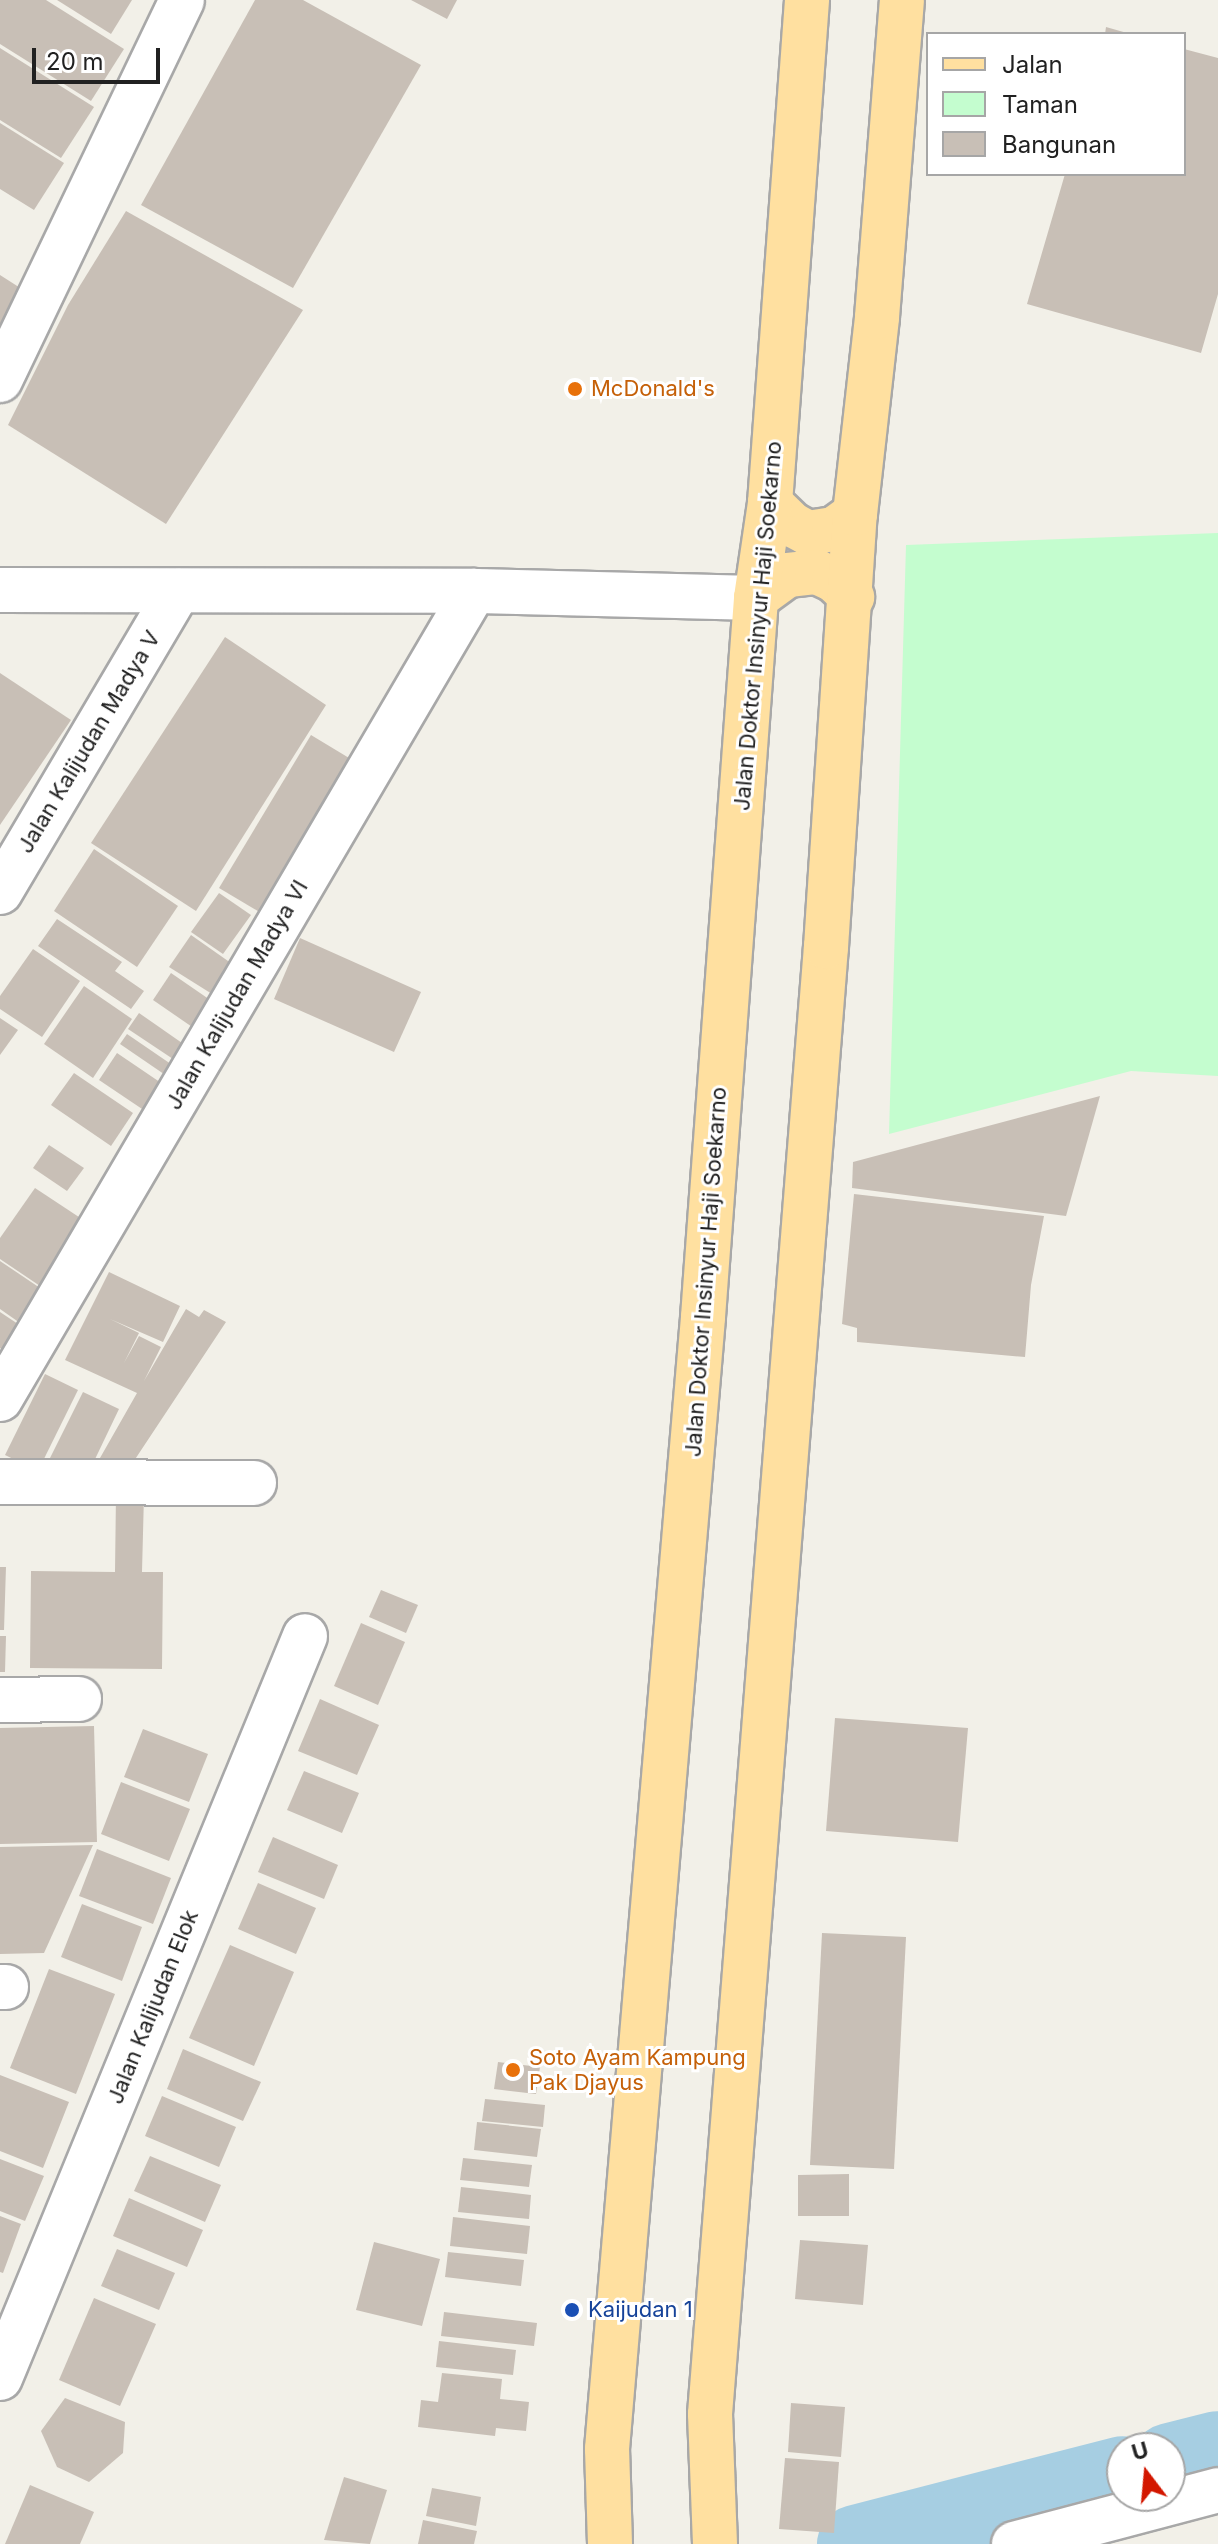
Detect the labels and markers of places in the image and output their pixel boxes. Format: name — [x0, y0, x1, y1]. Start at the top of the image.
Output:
place label: McDonald's — [591, 376, 715, 402]
marker: McDonald's — [566, 380, 584, 398]
place label: Soto Ayam Kampung Pak Djayus — [529, 2044, 746, 2096]
marker: Soto Ayam Kampung Pak Djayus — [504, 2061, 522, 2079]
place label: Kaijudan 1 — [588, 2297, 693, 2323]
marker: Kaijudan 1 — [563, 2301, 581, 2319]

